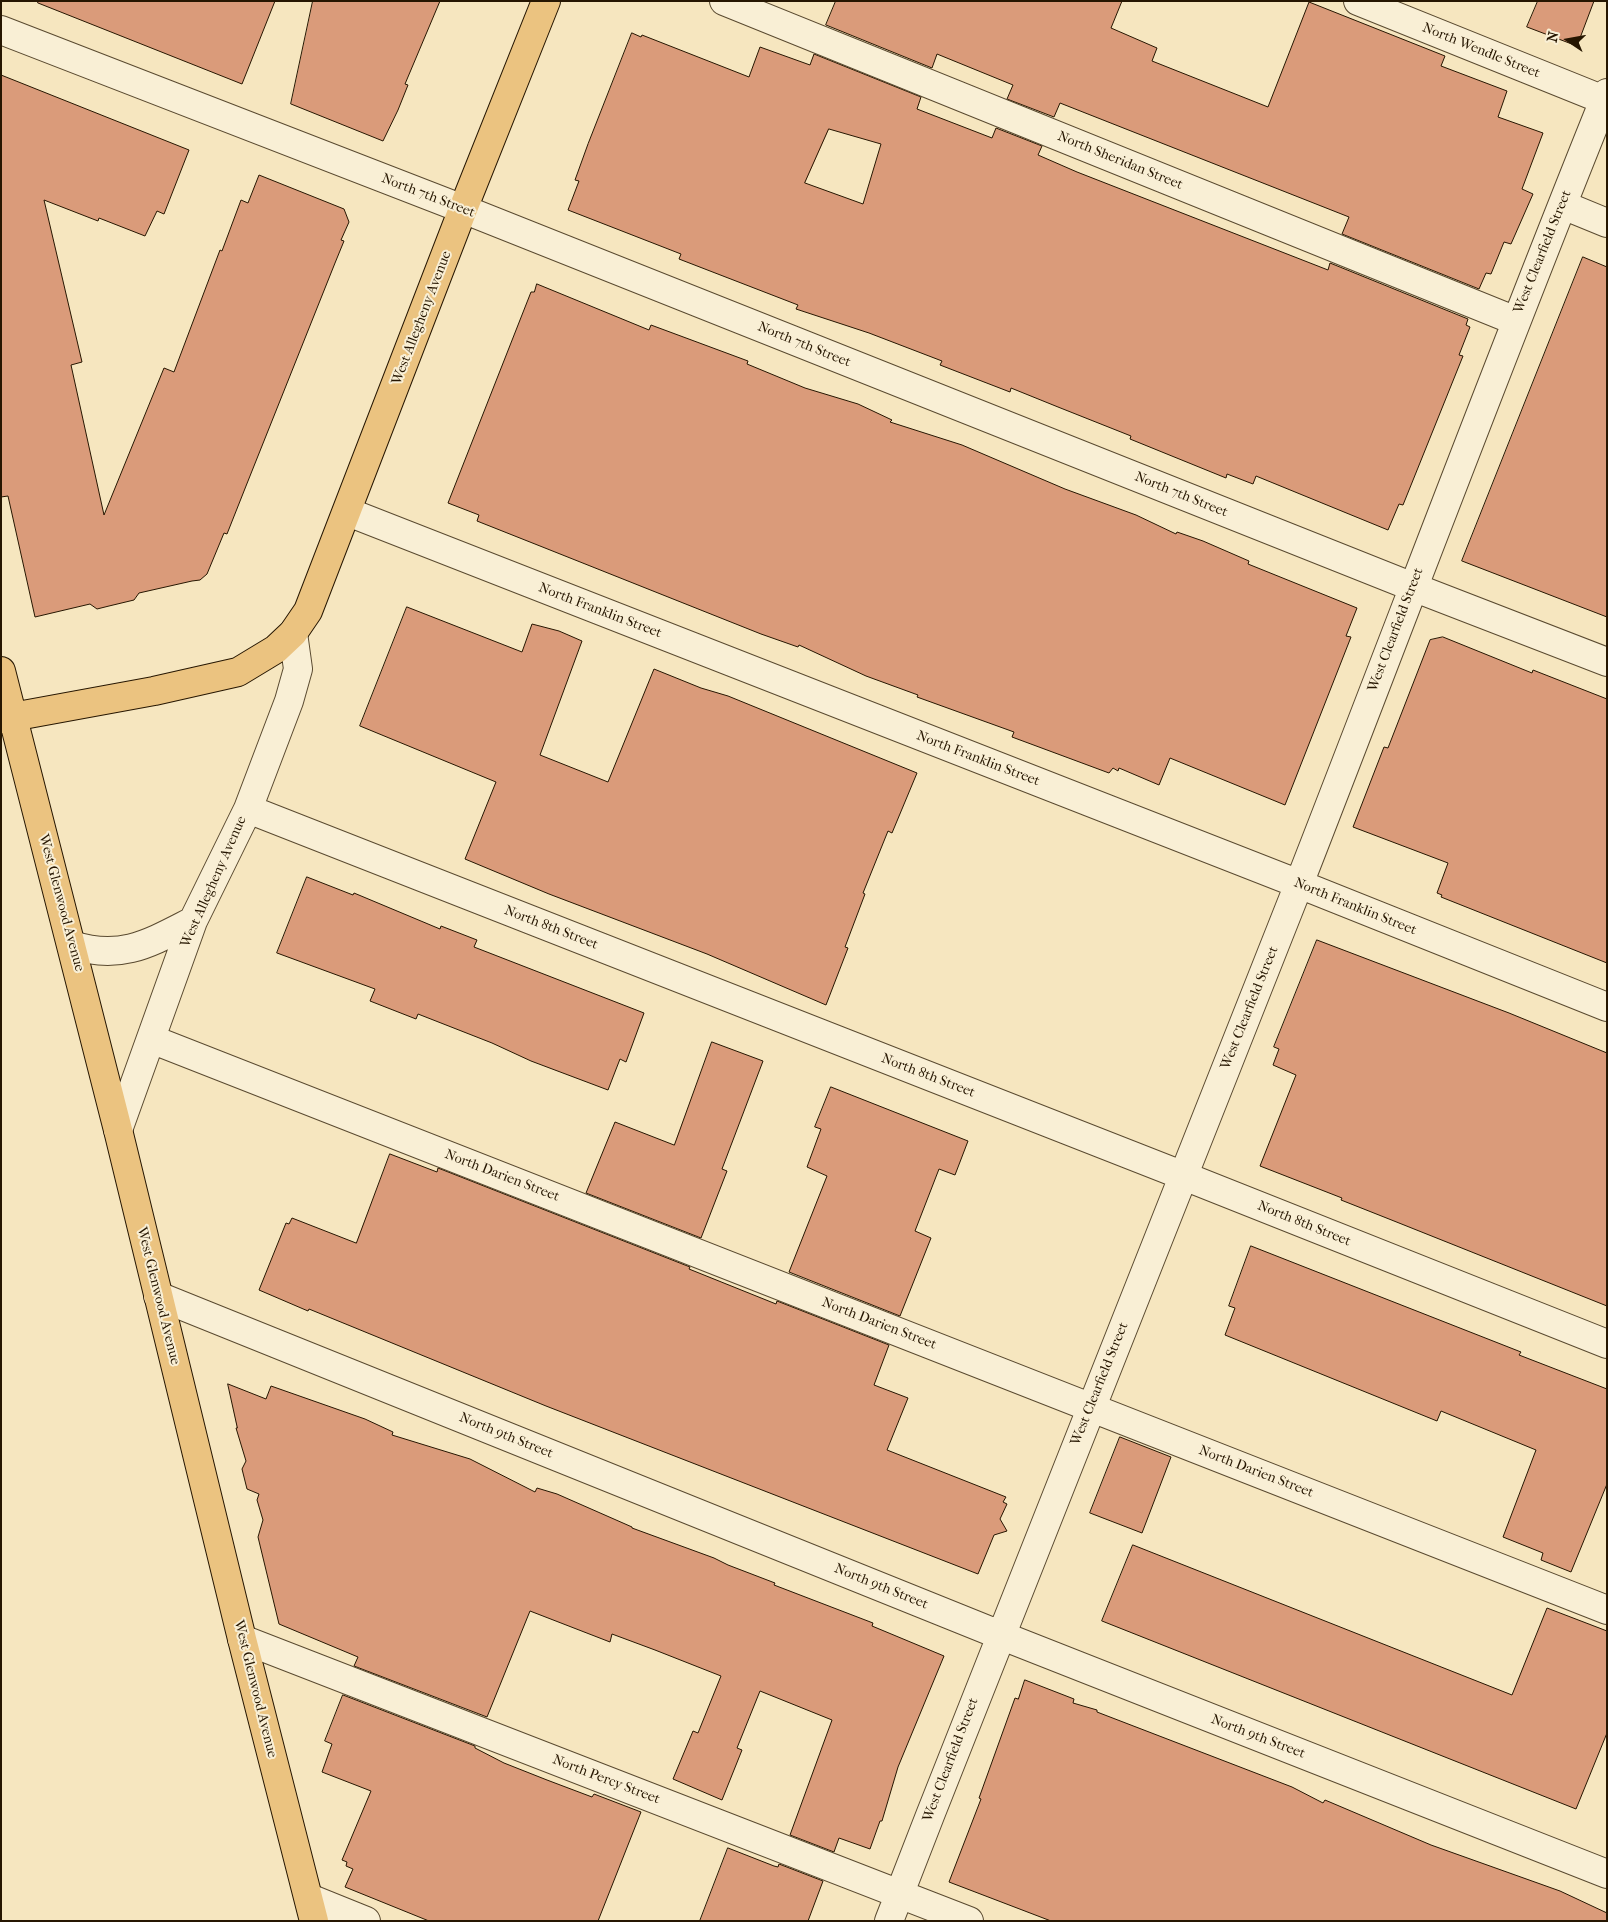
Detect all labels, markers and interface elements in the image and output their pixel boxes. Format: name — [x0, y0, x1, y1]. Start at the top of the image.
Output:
north arrow — [1543, 15, 1593, 65]
street label: North Wendle Street — [1420, 20, 1542, 82]
text: N — [1543, 30, 1562, 44]
street label: North Sheridan Street — [1055, 128, 1185, 194]
street label: North 7th Street — [379, 170, 477, 222]
street label: West Clearfield Street — [1511, 188, 1575, 316]
street label: West Allegheny Avenue — [389, 249, 455, 387]
street label: North 7th Street — [755, 319, 853, 371]
street label: North 7th Street — [1132, 469, 1230, 521]
street label: West Clearfield Street — [1365, 566, 1427, 694]
street label: North Franklin Street — [536, 580, 664, 642]
street label: North Franklin Street — [914, 728, 1042, 790]
street label: West Allegheny Avenue — [177, 814, 251, 950]
street label: West Glenwood Avenue — [35, 832, 87, 974]
street label: North Franklin Street — [1291, 875, 1419, 939]
street label: North 8th Street — [502, 902, 600, 954]
street label: West Clearfield Street — [1218, 944, 1282, 1072]
street label: North 8th Street — [879, 1050, 977, 1102]
street label: North Darien Street — [442, 1146, 562, 1206]
street label: North 8th Street — [1255, 1198, 1353, 1250]
street label: West Glenwood Avenue — [133, 1225, 183, 1367]
street label: North Darien Street — [819, 1294, 939, 1354]
street label: West Clearfield Street — [1068, 1320, 1132, 1448]
street label: North 9th Street — [457, 1410, 555, 1462]
street label: North Darien Street — [1196, 1442, 1316, 1502]
street label: North 9th Street — [832, 1561, 930, 1613]
street label: West Glenwood Avenue — [230, 1618, 280, 1760]
street label: West Clearfield Street — [920, 1696, 982, 1824]
street label: North 9th Street — [1209, 1711, 1307, 1763]
street label: North Percy Street — [550, 1752, 662, 1808]

